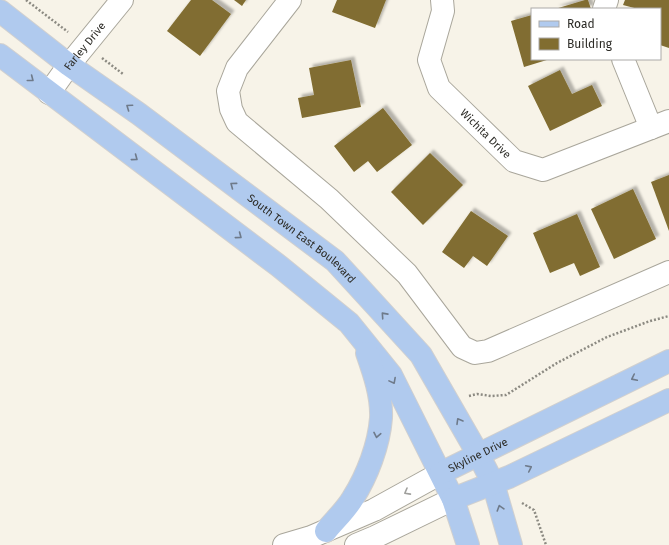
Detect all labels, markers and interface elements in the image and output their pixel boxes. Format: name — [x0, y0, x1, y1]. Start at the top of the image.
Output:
legend — [531, 8, 661, 60]
text: Road — [567, 17, 595, 31]
street label: Farley Drive — [61, 19, 108, 72]
text: Building — [567, 37, 613, 51]
one-way arrow — [26, 75, 33, 82]
one-way arrow — [126, 104, 133, 112]
street label: Wichita Drive — [458, 106, 514, 161]
one-way arrow — [130, 153, 137, 160]
one-way arrow — [231, 183, 238, 190]
street label: South Town East Boulevard — [245, 191, 358, 286]
one-way arrow — [234, 231, 241, 238]
one-way arrow — [381, 312, 389, 320]
one-way arrow — [631, 373, 638, 381]
one-way arrow — [389, 377, 396, 384]
one-way arrow — [456, 418, 463, 425]
one-way arrow — [374, 431, 382, 438]
street label: Skyline Drive — [446, 435, 510, 475]
one-way arrow — [525, 465, 532, 473]
one-way arrow — [403, 487, 411, 495]
one-way arrow — [496, 504, 505, 511]

